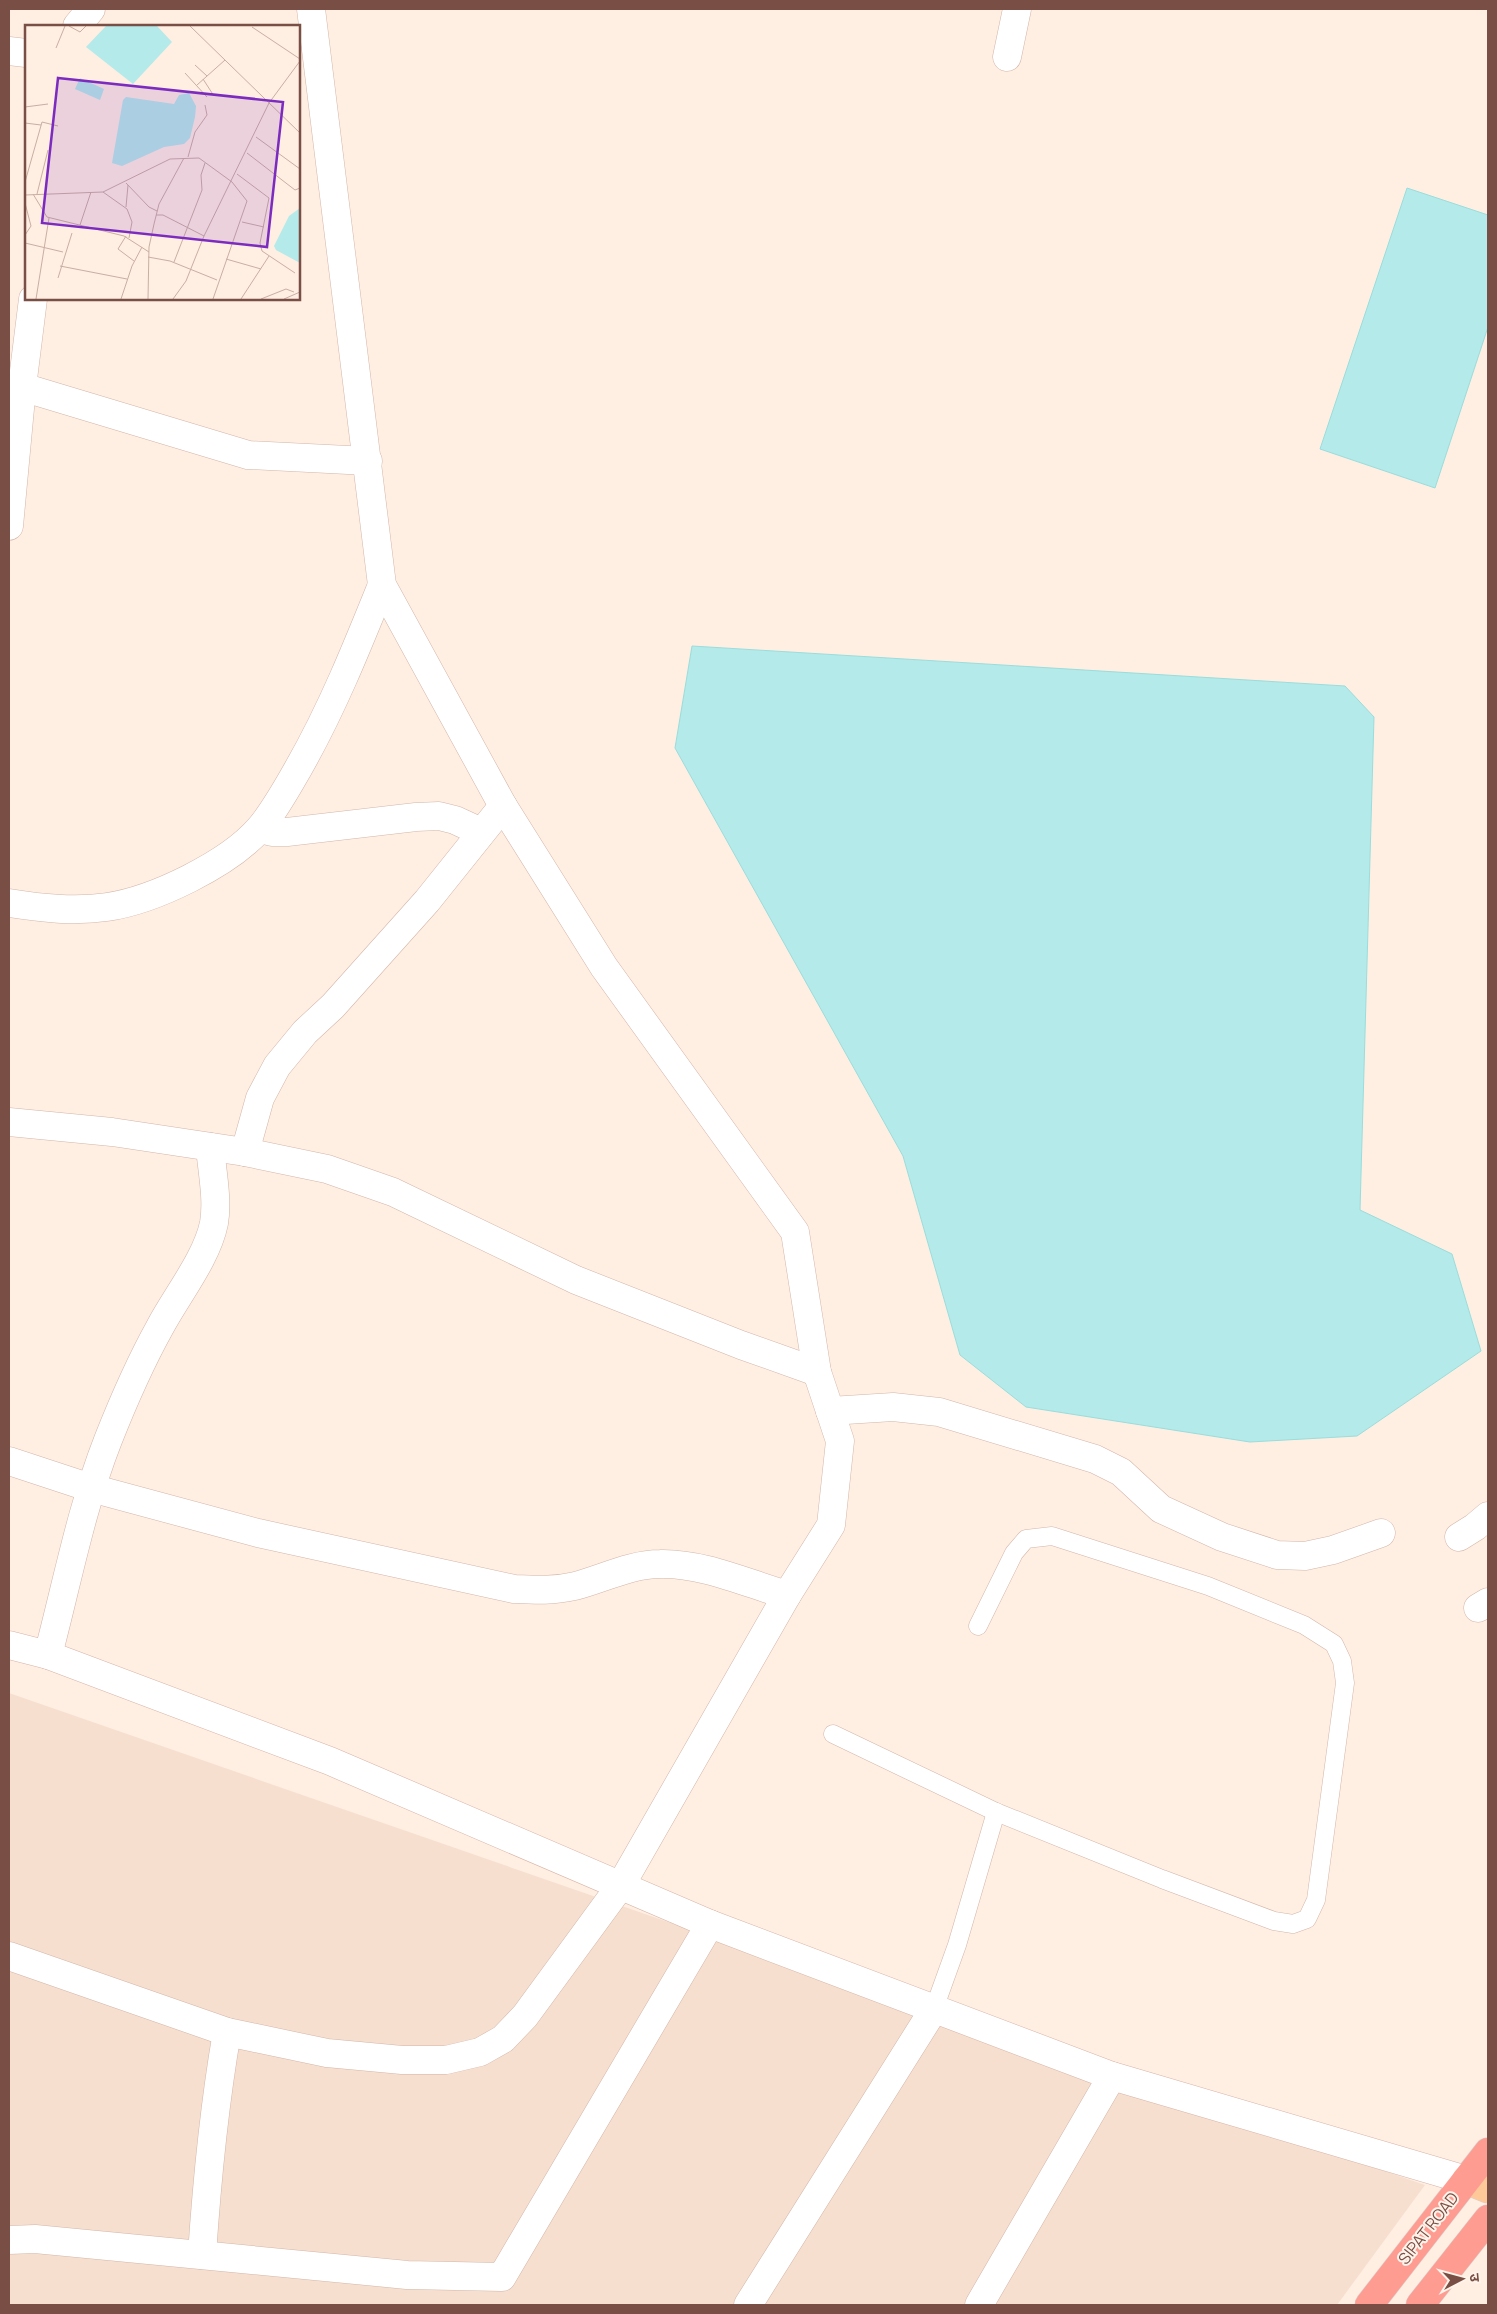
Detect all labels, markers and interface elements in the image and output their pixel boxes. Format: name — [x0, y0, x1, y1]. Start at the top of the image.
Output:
inset map — [25, 25, 300, 300]
street label: SIPAT ROAD — [1393, 2187, 1463, 2269]
north arrow — [1437, 2254, 1487, 2304]
text: उ — [1466, 2273, 1485, 2283]

